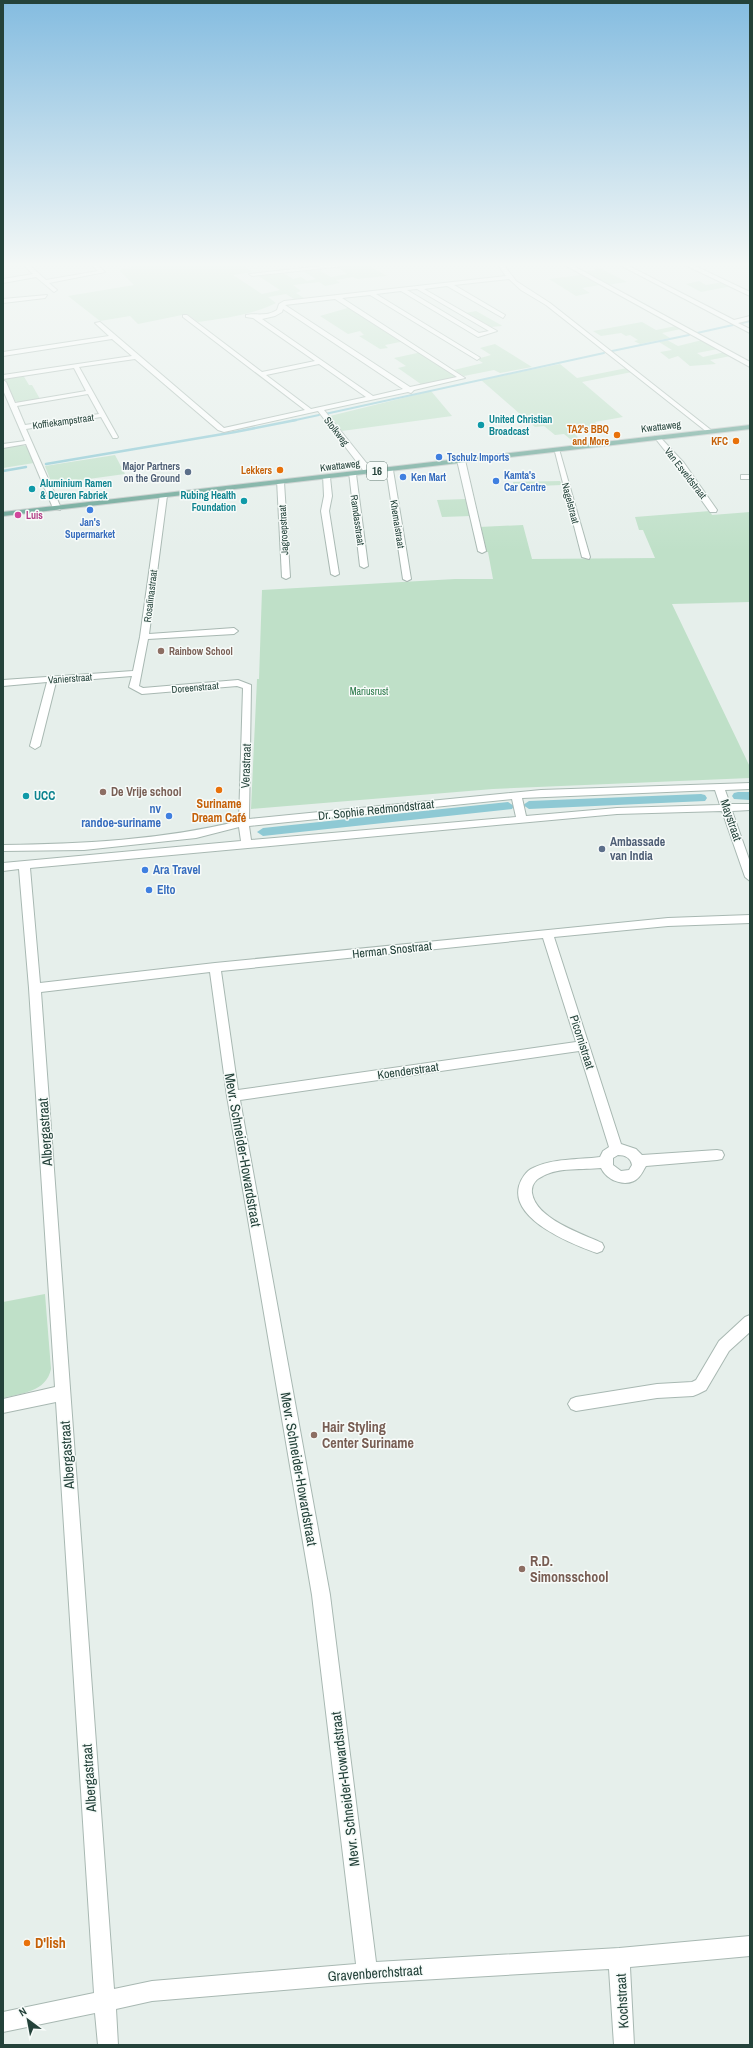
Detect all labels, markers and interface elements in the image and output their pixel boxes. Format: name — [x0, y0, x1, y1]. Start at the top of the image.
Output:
street label: Koffiekampstraat — [32, 411, 95, 432]
place label: United Christian Broadcast — [489, 413, 552, 438]
street label: Stolkweg — [321, 414, 352, 449]
street label: Kwattaweg — [640, 418, 682, 435]
marker: United Christian Broadcast — [476, 420, 486, 430]
place label: TA2's BBQ and More — [567, 423, 610, 448]
marker: TA2's BBQ and More — [612, 430, 622, 440]
place label: KFC — [711, 435, 728, 448]
marker: KFC — [731, 436, 741, 446]
street label: Van Esveldstraat — [662, 445, 710, 502]
place label: Tschulz Imports — [447, 451, 510, 464]
marker: Tschulz Imports — [434, 452, 444, 462]
street label: Kwattaweg — [319, 457, 361, 474]
place label: Major Partners on the Ground — [123, 460, 180, 485]
road number: 16 — [367, 462, 387, 480]
place label: Lekkers — [241, 464, 272, 477]
marker: Lekkers — [275, 465, 285, 475]
marker: Major Partners on the Ground — [183, 467, 193, 477]
place label: Kamta's Car Centre — [504, 469, 546, 494]
place label: Ken Mart — [411, 471, 446, 484]
marker: Ken Mart — [398, 472, 408, 482]
marker: Kamta's Car Centre — [491, 476, 501, 486]
place label: Aluminium Ramen & Deuren Fabriek — [40, 477, 112, 502]
street label: Nagelstraat — [559, 481, 582, 526]
marker: Aluminium Ramen & Deuren Fabriek — [27, 484, 37, 494]
place label: Rubing Health Foundation — [180, 489, 236, 514]
street label: Ramdasstraat — [348, 494, 368, 547]
marker: Rubing Health Foundation — [239, 496, 249, 506]
street label: Khemaistraat — [387, 499, 408, 550]
street label: Jagroepstraat — [276, 504, 291, 555]
marker: Jan's Supermarket — [85, 505, 95, 515]
place label: Luis — [26, 509, 43, 522]
marker: Luis — [13, 510, 23, 520]
place label: Jan's Supermarket — [65, 516, 115, 541]
street label: Rosalinastraat — [141, 568, 160, 623]
place label: Rainbow School — [169, 645, 233, 658]
marker: Rainbow School — [156, 646, 166, 656]
street label: Vanierstraat — [48, 670, 93, 687]
street label: Doreenstraat — [171, 679, 220, 696]
park label: Mariusrust — [350, 685, 389, 698]
street label: Verastraat — [237, 743, 255, 789]
place label: De Vrije school — [111, 784, 182, 800]
marker: Suriname Dream Café — [214, 785, 224, 795]
marker: De Vrije school — [98, 787, 108, 797]
place label: UCC — [34, 788, 55, 804]
marker: UCC — [21, 791, 31, 801]
place label: Suriname Dream Café — [192, 796, 247, 826]
street label: Dr. Sophie Redmondstraat — [317, 796, 435, 824]
street label: Maystraat — [716, 797, 746, 843]
place label: nv randoe-suriname — [81, 801, 162, 831]
marker: nv randoe-suriname — [164, 811, 174, 821]
place label: Ambassade van India — [610, 834, 666, 864]
marker: Ambassade van India — [597, 844, 607, 854]
place label: Ara Travel — [153, 862, 201, 878]
marker: Ara Travel — [140, 865, 150, 875]
place label: Elto — [157, 882, 176, 898]
marker: Elto — [144, 885, 154, 895]
street label: Herman Snostraat — [351, 938, 433, 962]
street label: Picornistraat — [566, 1013, 598, 1071]
street label: Koenderstraat — [376, 1059, 440, 1083]
street label: Mevr. Schneider-Howardstraat — [221, 1072, 265, 1228]
street label: Albergastraat — [34, 1097, 56, 1168]
street label: Mevr. Schneider-Howardstraat — [277, 1391, 321, 1547]
place label: Hair Styling Center Suriname — [322, 1418, 414, 1452]
street label: Albergastraat — [56, 1420, 78, 1491]
marker: Hair Styling Center Suriname — [309, 1430, 319, 1440]
place label: R.D. Simonsschool — [530, 1552, 608, 1586]
marker: R.D. Simonsschool — [517, 1564, 527, 1574]
street label: Mevr. Schneider-Howardstraat — [327, 1711, 363, 1867]
street label: Albergastraat — [78, 1743, 100, 1814]
place label: D'lish — [35, 1934, 66, 1952]
marker: D'lish — [22, 1938, 32, 1948]
street label: Gravenberchstraat — [327, 1961, 423, 1985]
street label: Kochstraat — [612, 1973, 632, 2029]
north arrow — [8, 2000, 48, 2040]
text: N — [16, 2004, 29, 2019]

